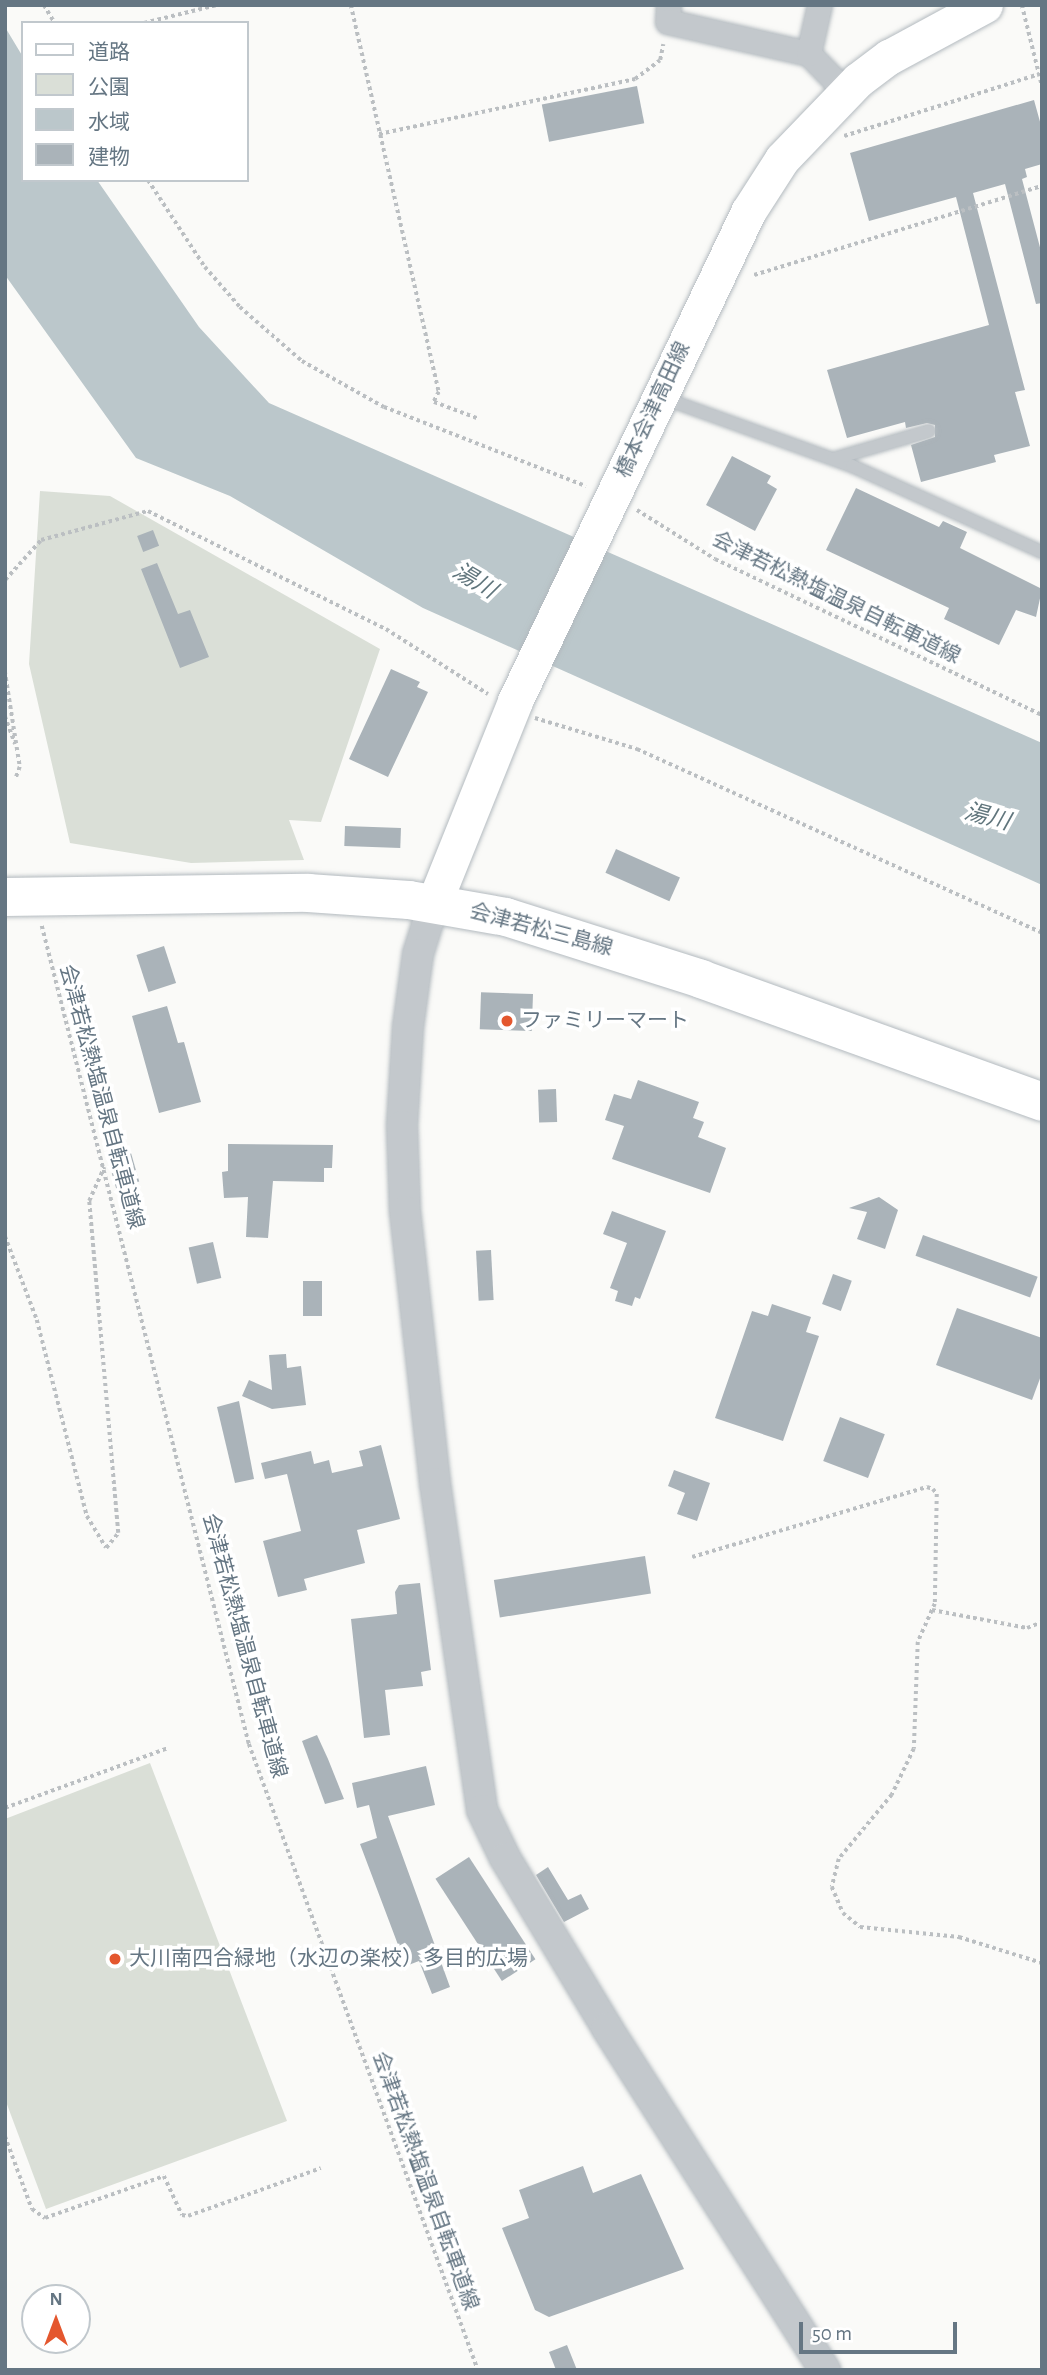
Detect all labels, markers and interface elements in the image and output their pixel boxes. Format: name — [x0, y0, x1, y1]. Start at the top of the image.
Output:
legend — [21, 21, 248, 182]
text: 道路 — [88, 42, 130, 63]
text: 公園 — [88, 77, 130, 98]
text: 水域 — [88, 112, 130, 133]
text: 建物 — [88, 147, 130, 168]
street label: 橋本会津高田線 — [611, 338, 695, 482]
street label: 会津若松熱塩温泉自転車道線 — [708, 527, 964, 669]
water label: 湯川 — [447, 558, 501, 606]
water label: 湯川 — [961, 799, 1013, 837]
street label: 会津若松三島線 — [467, 899, 615, 961]
street label: 会津若松熱塩温泉自転車道線 — [54, 962, 148, 1232]
place label: ファミリーマート — [521, 1008, 689, 1034]
marker: ファミリーマート — [499, 1013, 515, 1029]
street label: 会津若松熱塩温泉自転車道線 — [197, 1511, 291, 1781]
place label: 大川南四合緑地（水辺の楽校）多目的広場 — [129, 1946, 528, 1972]
marker: 大川南四合緑地（水辺の楽校）多目的広場 — [107, 1951, 123, 1967]
street label: 会津若松熱塩温泉自転車道線 — [366, 2048, 484, 2314]
north arrow — [21, 2284, 91, 2354]
text: N — [49, 2290, 63, 2309]
scale bar — [802, 2308, 960, 2352]
text: 50 m — [812, 2323, 852, 2344]

